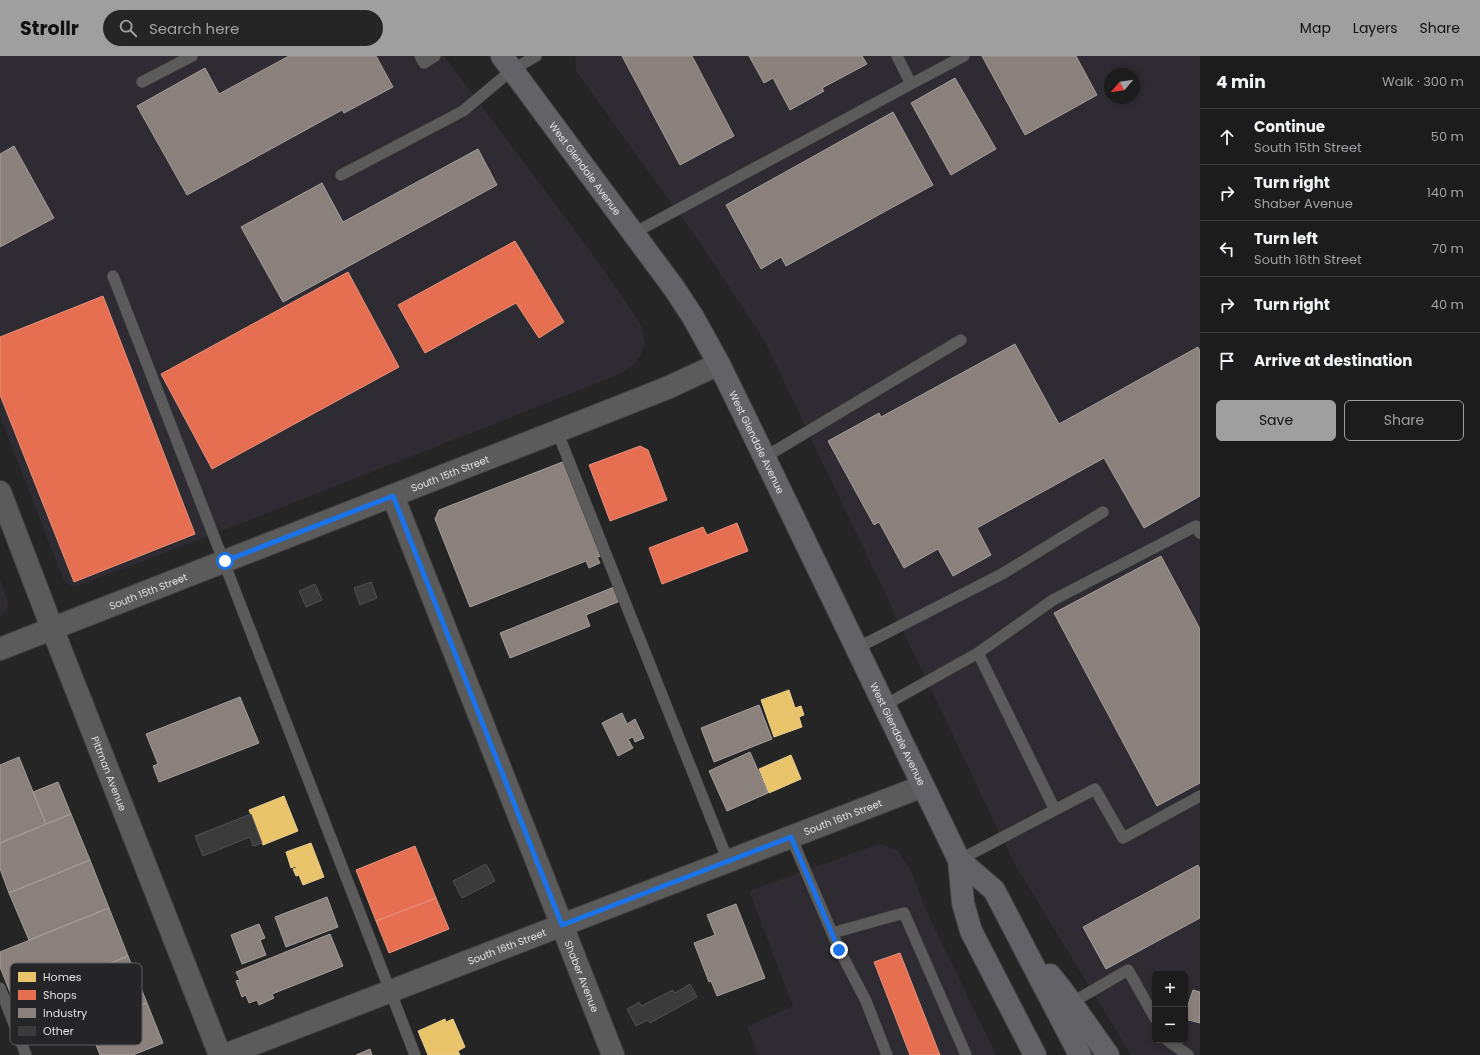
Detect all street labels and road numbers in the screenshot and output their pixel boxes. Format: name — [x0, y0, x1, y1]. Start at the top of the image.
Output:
street label: West Glendale Avenue — [546, 119, 625, 218]
street label: West Glendale Avenue — [726, 388, 788, 496]
street label: South 15th Street — [409, 451, 492, 495]
street label: South 15th Street — [107, 569, 190, 613]
street label: West Glendale Avenue — [867, 680, 929, 788]
street label: Pittman Avenue — [88, 734, 131, 813]
street label: South 16th Street — [801, 795, 884, 839]
street label: South 16th Street — [465, 924, 549, 968]
street label: Shaber Avenue — [561, 938, 603, 1014]

